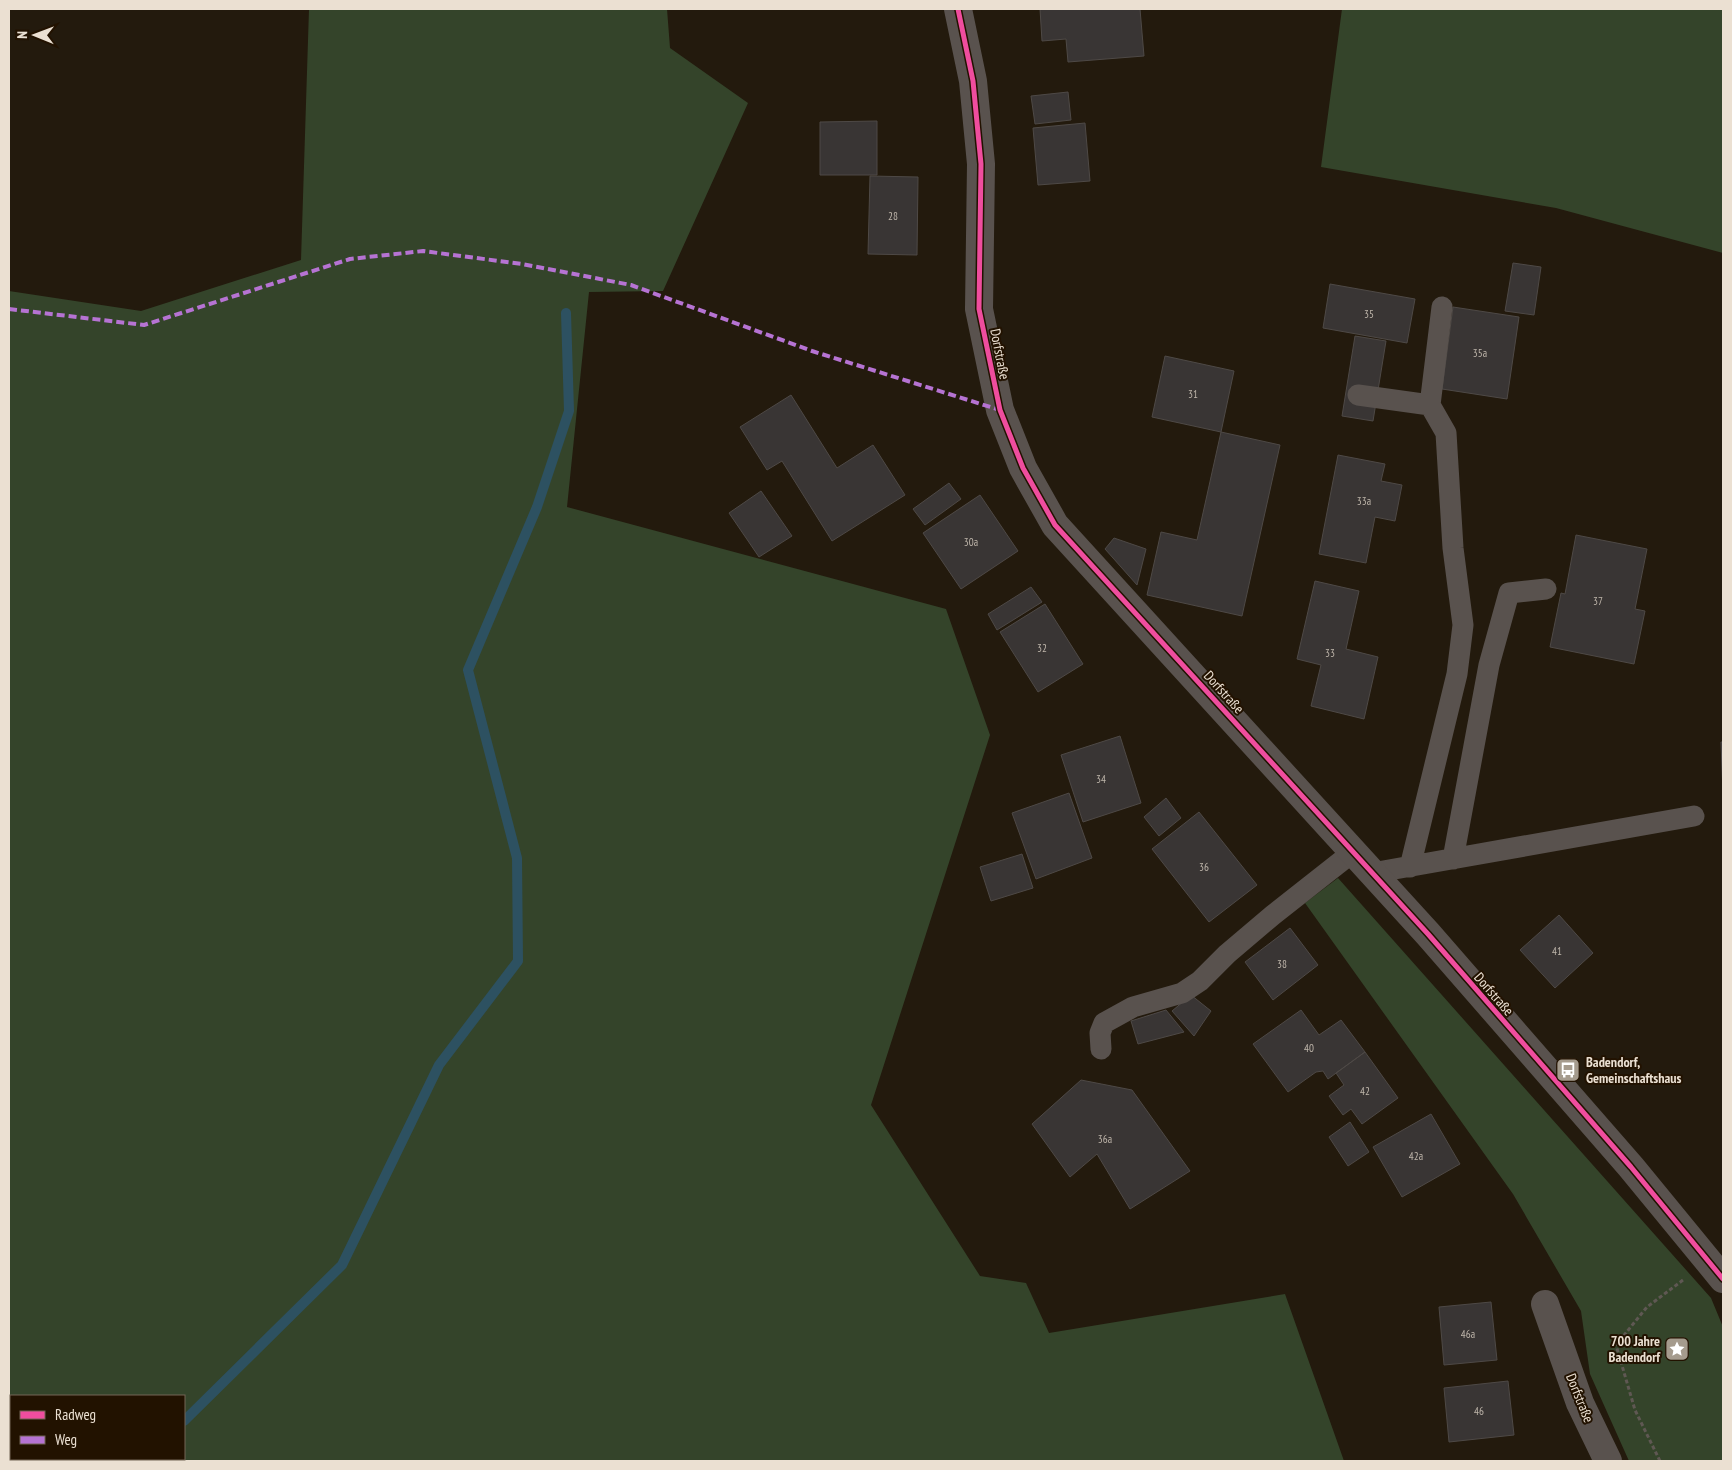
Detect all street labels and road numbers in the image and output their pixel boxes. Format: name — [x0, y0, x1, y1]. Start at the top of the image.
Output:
street label: Dorfstraße — [986, 327, 1014, 381]
street label: Dorfstraße — [1200, 667, 1248, 717]
street label: Dorfstraße — [1470, 969, 1518, 1019]
street label: Dorfstraße — [1562, 1371, 1598, 1425]

